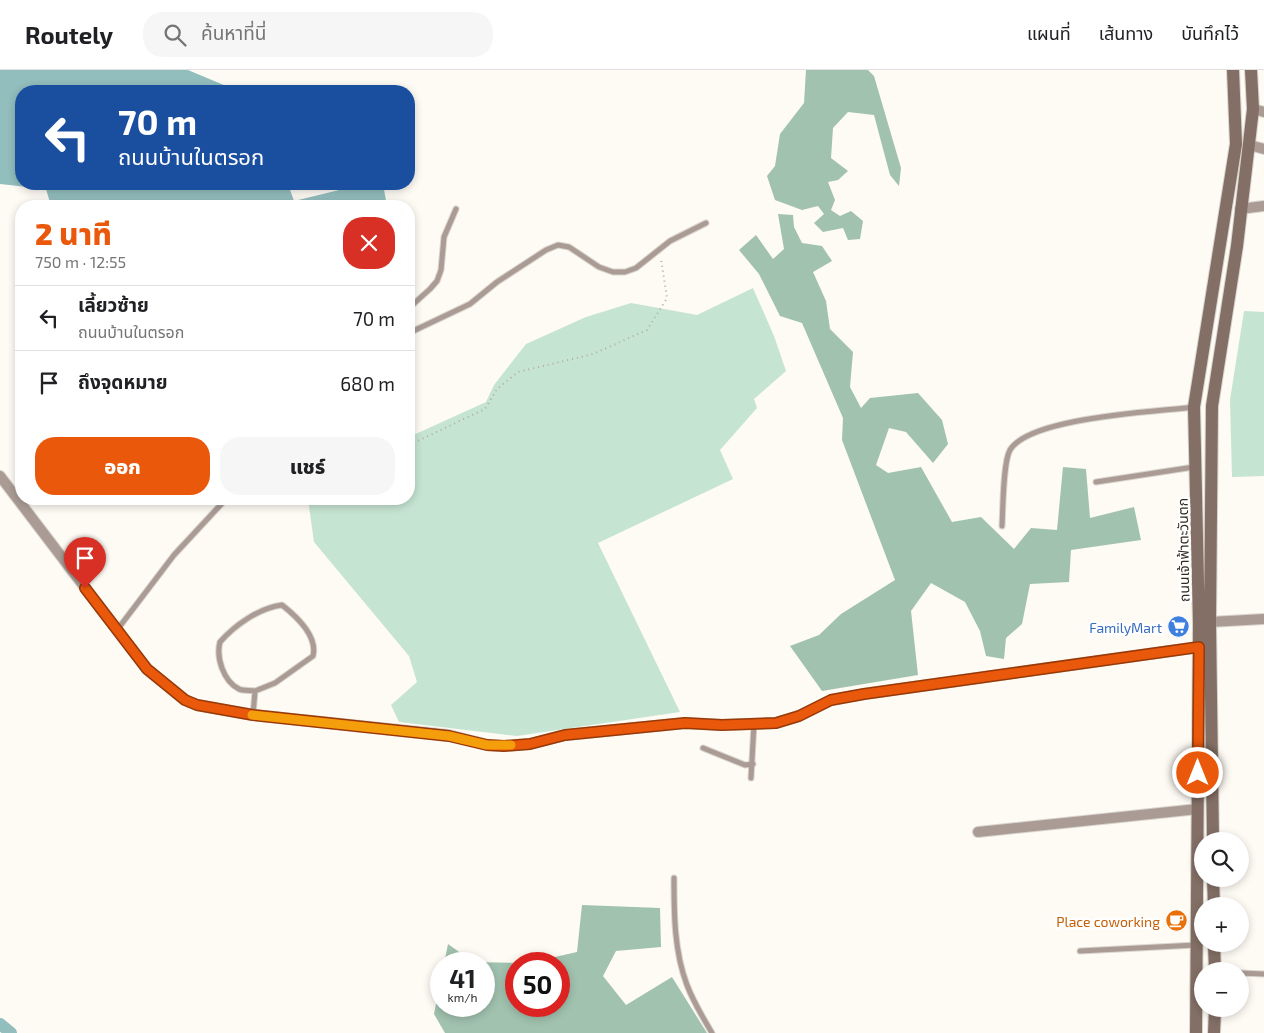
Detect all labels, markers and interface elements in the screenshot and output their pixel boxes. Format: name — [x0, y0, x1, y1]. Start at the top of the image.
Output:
search box — [143, 12, 493, 57]
text: Routely — [25, 20, 113, 49]
icon: search — [161, 21, 189, 49]
text: ค้นหาที่นี่ — [201, 21, 266, 44]
text: แผนที่ — [1027, 22, 1071, 44]
text: เส้นทาง — [1099, 22, 1153, 44]
text: บันทึกไว้ — [1181, 22, 1239, 44]
text: 70 m — [118, 100, 197, 142]
icon: left — [35, 105, 100, 170]
text: ถนนบ้านในตรอก — [118, 143, 264, 169]
text: 2 นาที — [35, 215, 112, 251]
button: close — [343, 217, 395, 269]
text: 750 m · 12:55 — [35, 252, 126, 271]
text: เลี้ยวซ้าย — [78, 293, 149, 316]
icon: left — [35, 304, 63, 332]
text: 70 m — [353, 307, 395, 330]
text: ถนนบ้านในตรอก — [78, 322, 184, 341]
icon: arrive — [35, 369, 63, 397]
text: ถึงจุดหมาย — [78, 370, 168, 393]
text: 680 m — [340, 372, 395, 395]
button: ออก — [35, 437, 210, 495]
button: แชร์ — [220, 437, 395, 495]
street label: ถนนเจ้าฟ้าตะวันตก — [1174, 498, 1192, 602]
pin — [64, 537, 106, 588]
icon: arrive — [71, 544, 99, 572]
supermarket icon: FamilyMart — [1166, 615, 1190, 639]
place label: FamilyMart — [1089, 619, 1162, 636]
position arrow — [1171, 746, 1223, 798]
map controls — [1194, 832, 1249, 1017]
button: search — [1194, 832, 1249, 887]
button: + — [1194, 897, 1249, 952]
cafe icon: Place coworking — [1164, 909, 1188, 933]
place label: Place coworking — [1056, 913, 1160, 930]
speed limit sign: 50 — [505, 952, 570, 1017]
button: − — [1194, 962, 1249, 1017]
text: 41 — [449, 963, 476, 993]
text: km/h — [448, 990, 477, 1004]

